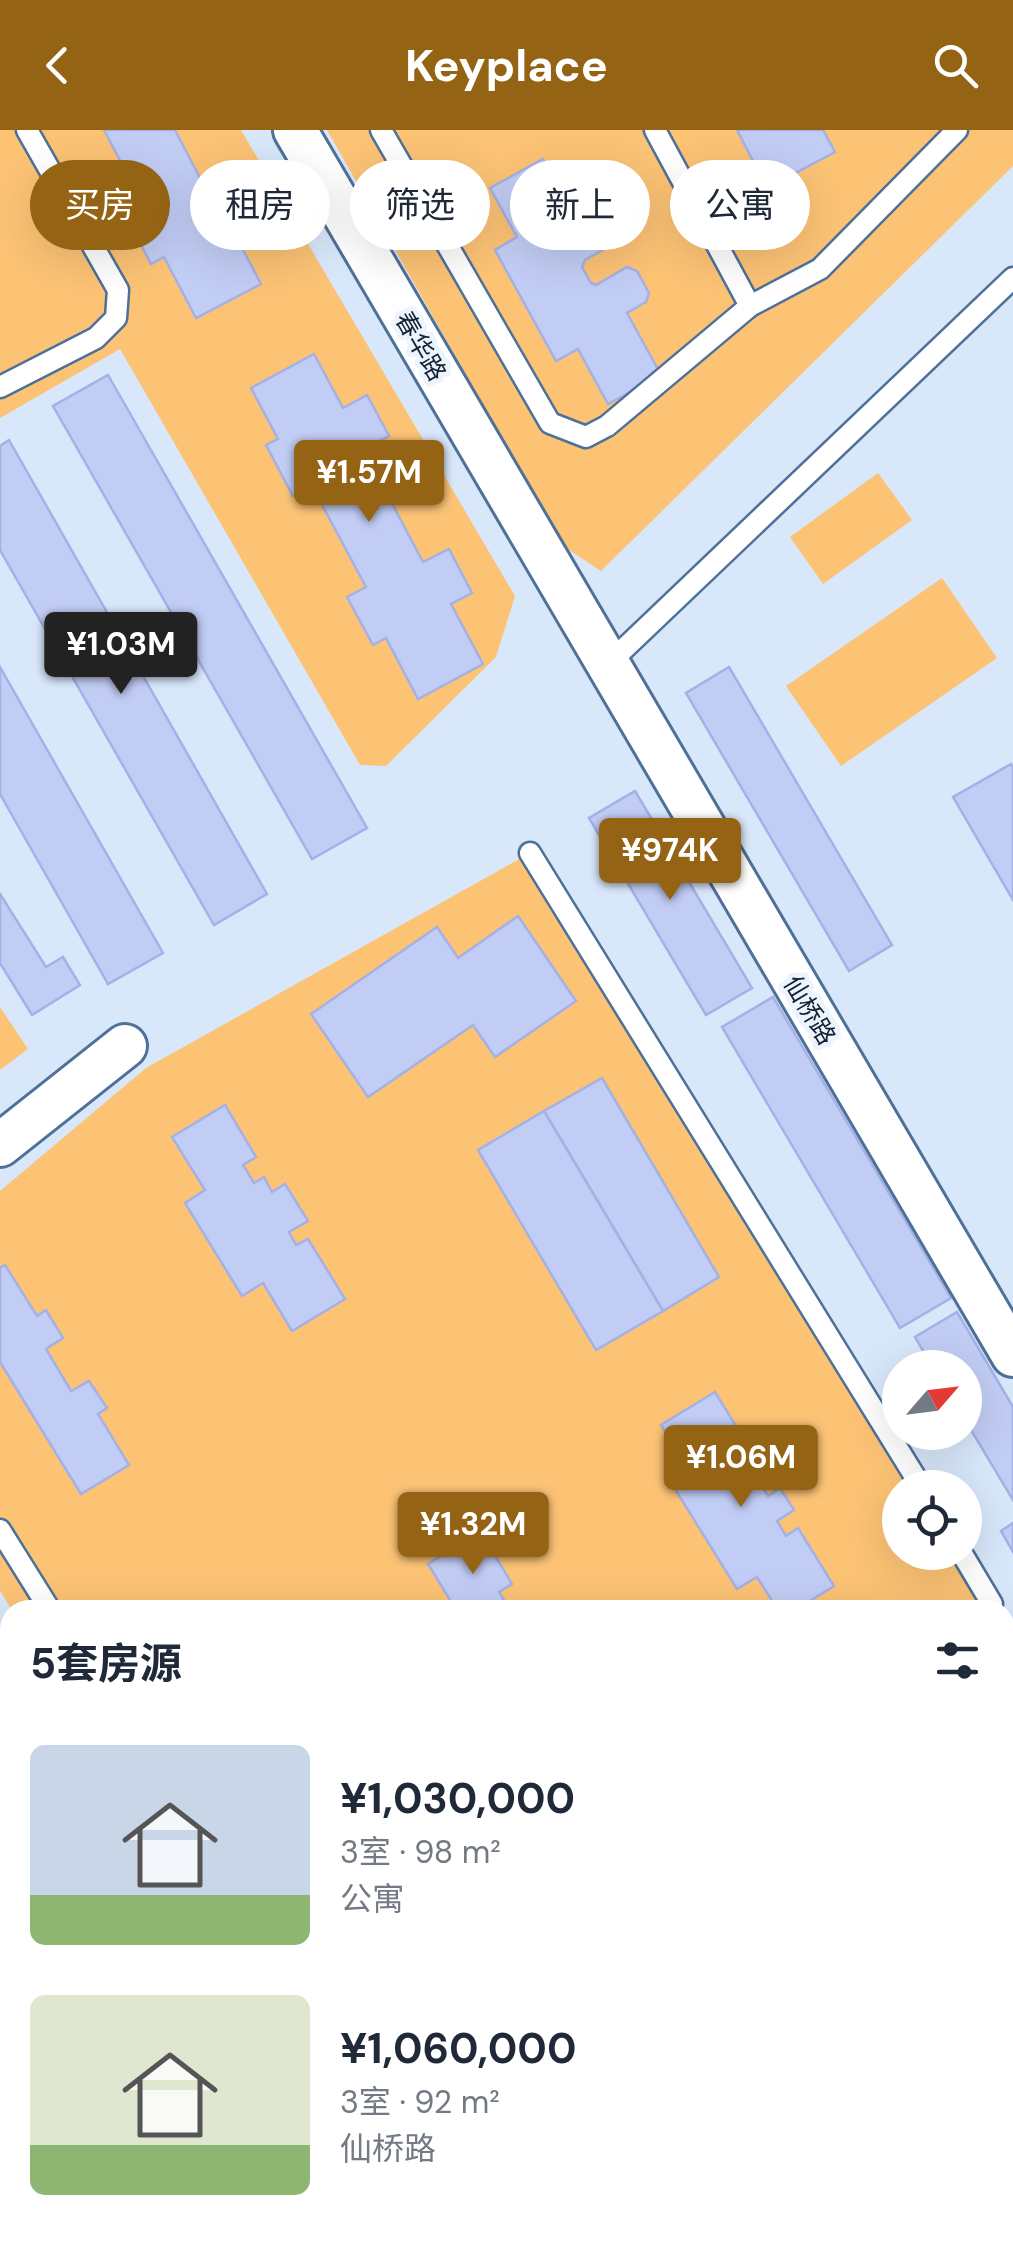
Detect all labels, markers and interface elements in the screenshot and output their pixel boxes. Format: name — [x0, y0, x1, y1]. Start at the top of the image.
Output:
text: Keyplace — [405, 36, 608, 95]
icon: back — [30, 38, 85, 93]
icon: search — [928, 38, 983, 93]
chip: 买房 — [30, 160, 170, 250]
chip: 租房 — [190, 160, 330, 250]
chip: 筛选 — [350, 160, 490, 250]
chip: 新上 — [510, 160, 650, 250]
chip: 公寓 — [670, 160, 810, 250]
street label: 春华路 — [388, 306, 454, 387]
pin: ¥1.57M — [288, 440, 450, 525]
text: ¥1.57M — [316, 451, 422, 493]
pin: ¥1.03M — [40, 612, 202, 697]
text: ¥1.03M — [66, 623, 176, 665]
pin: ¥974K — [600, 818, 740, 903]
text: ¥974K — [621, 829, 719, 871]
street label: 仙桥路 — [776, 970, 843, 1051]
north arrow — [882, 1350, 982, 1450]
map controls — [882, 1350, 982, 1570]
pin: ¥1.06M — [660, 1425, 822, 1510]
text: ¥1.06M — [686, 1436, 796, 1478]
button: locate — [882, 1470, 982, 1570]
pin: ¥1.32M — [392, 1492, 554, 1577]
text: ¥1.32M — [420, 1503, 526, 1545]
icon: filters — [930, 1633, 985, 1688]
text: 5套房源 — [30, 1636, 182, 1691]
text: ¥1,030,000 — [340, 1771, 575, 1826]
icon: home — [110, 1785, 230, 1905]
text: 3室 · 98 m² — [340, 1831, 501, 1873]
text: 公寓 — [340, 1878, 404, 1920]
text: ¥1,060,000 — [340, 2021, 576, 2076]
icon: home — [110, 2035, 230, 2155]
text: 3室 · 92 m² — [340, 2081, 500, 2123]
text: 仙桥路 — [340, 2128, 436, 2170]

